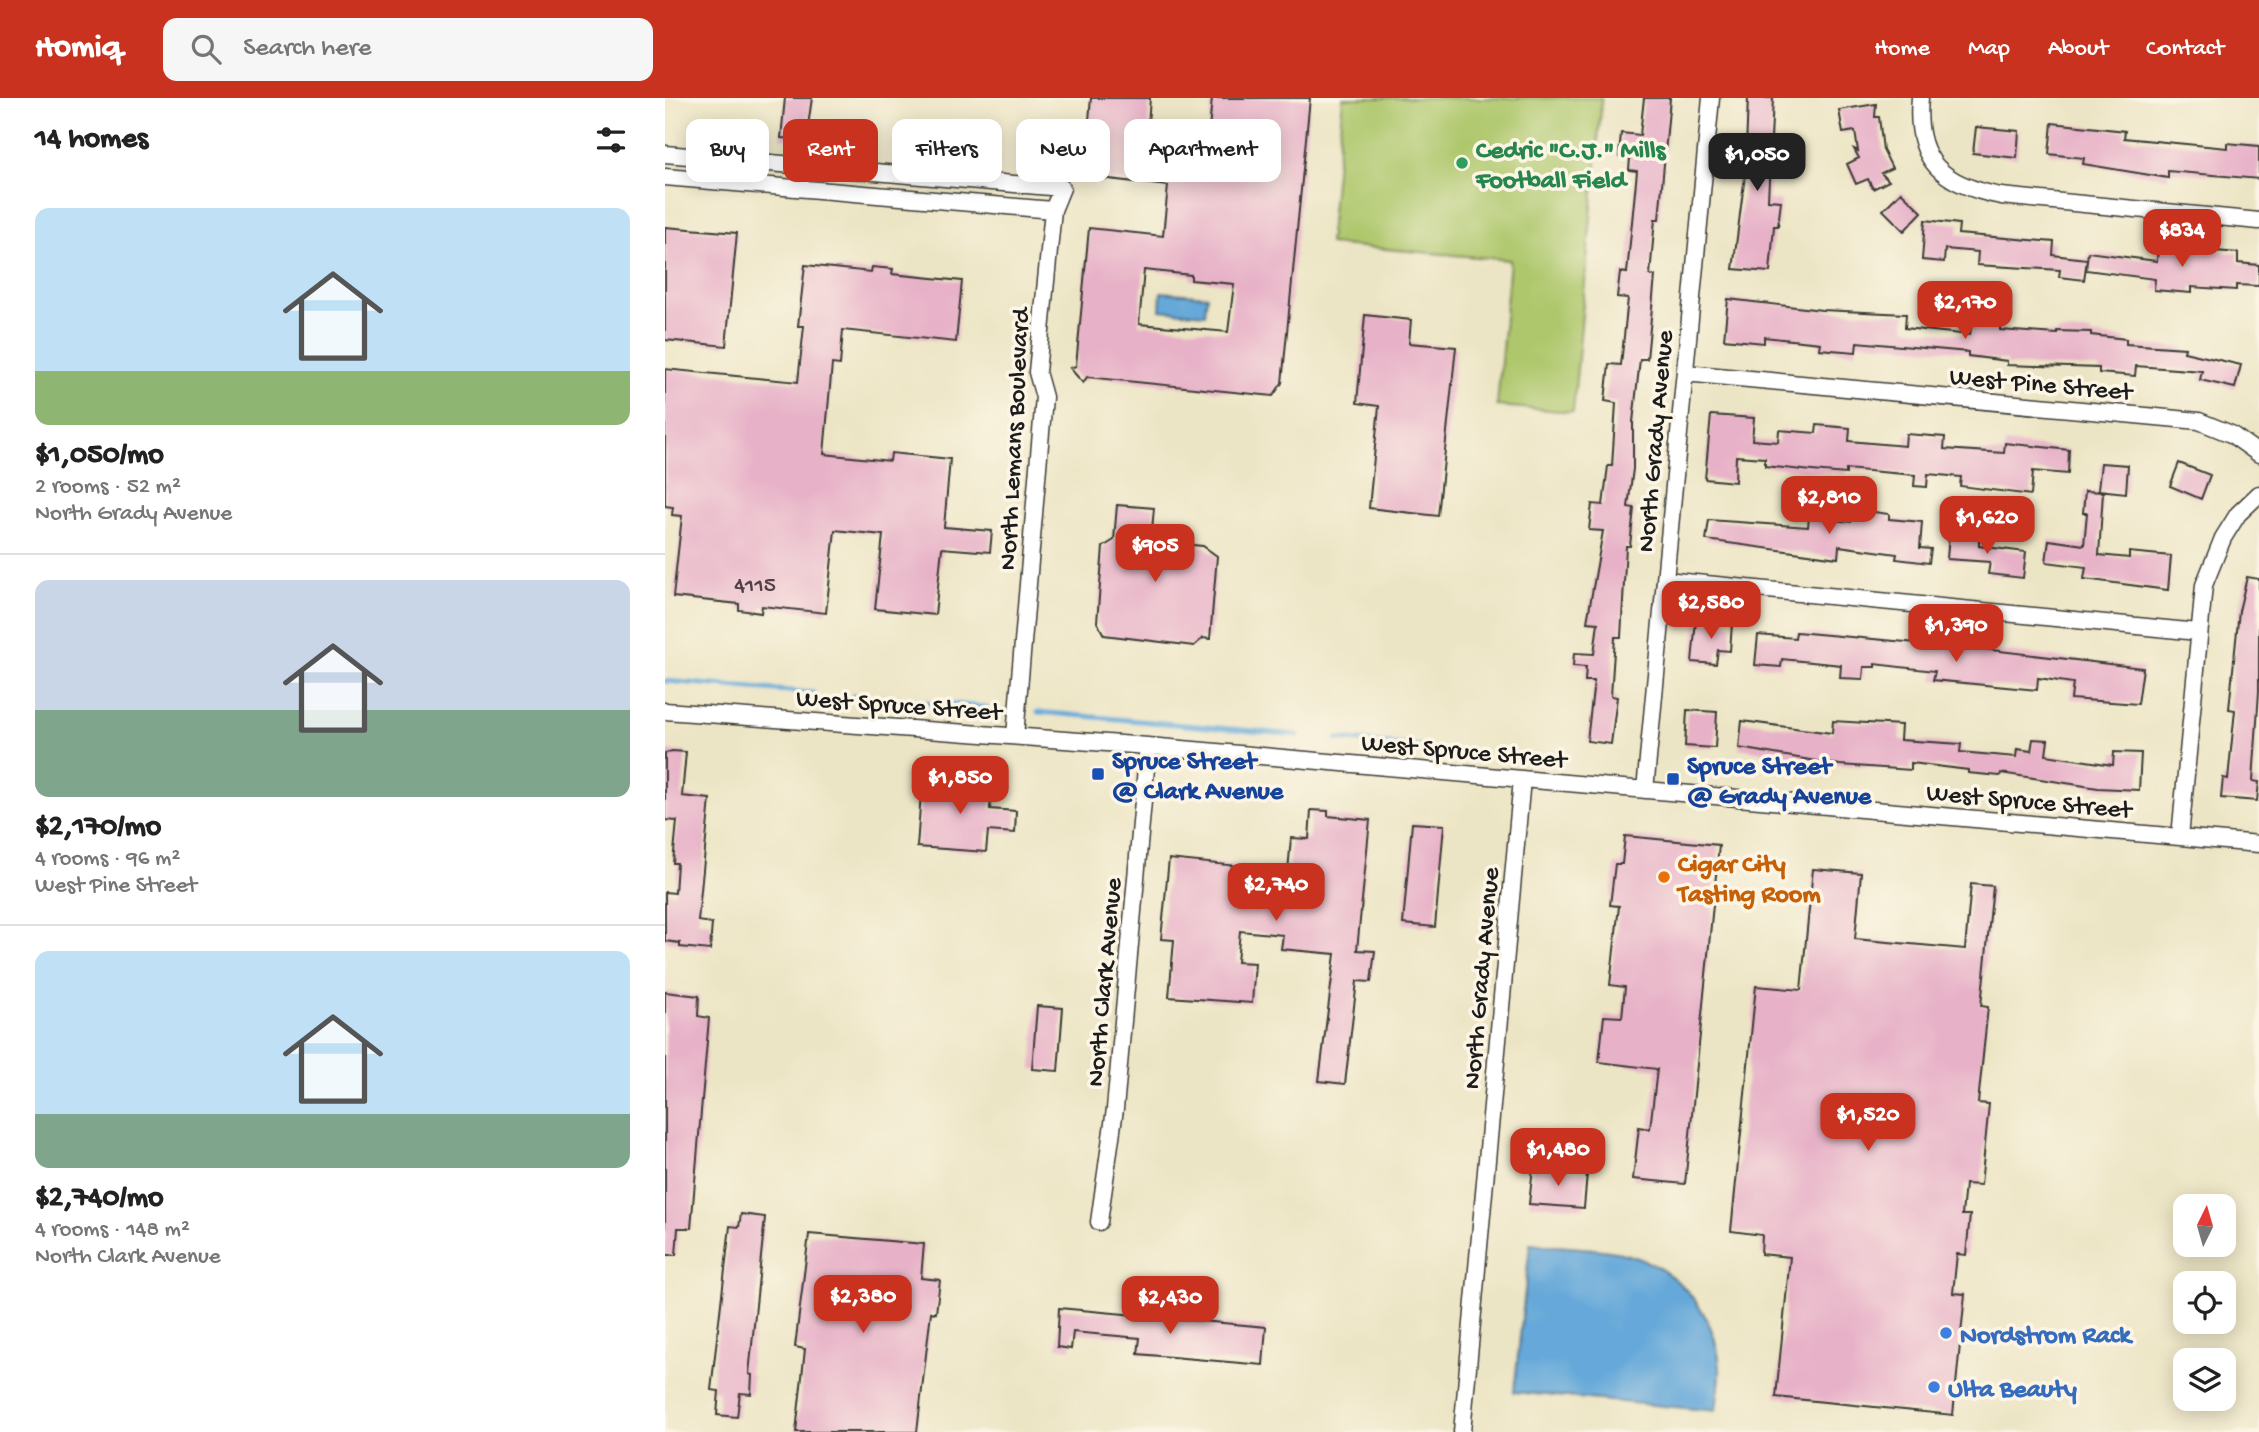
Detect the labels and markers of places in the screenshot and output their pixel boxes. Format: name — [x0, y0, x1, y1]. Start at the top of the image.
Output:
pin: $1,050 — [1700, 134, 1814, 193]
place label: Cedric "C.J." Mills Football Field — [1475, 137, 1667, 198]
marker: Cedric "C.J." Mills Football Field — [1454, 155, 1470, 171]
pin: $834 — [2141, 209, 2223, 269]
pin: $2,170 — [1908, 282, 2022, 341]
pin: $2,810 — [1772, 476, 1886, 536]
pin: $1,620 — [1930, 496, 2044, 556]
pin: $905 — [1114, 524, 1196, 584]
pin: $2,580 — [1654, 582, 1768, 641]
pin: $1,390 — [1899, 604, 2013, 664]
place label: Spruce Street @ Clark Avenue — [1112, 748, 1285, 809]
place label: Spruce Street @ Grady Avenue — [1687, 753, 1873, 814]
pin: $1,850 — [903, 756, 1017, 816]
marker: Spruce Street @ Clark Avenue — [1090, 766, 1106, 782]
marker: Spruce Street @ Grady Avenue — [1665, 771, 1681, 787]
place label: Cigar City Tasting Room — [1676, 851, 1821, 912]
pin: $2,740 — [1219, 864, 1333, 923]
marker: Cigar City Tasting Room — [1656, 869, 1672, 885]
pin: $1,520 — [1811, 1094, 1925, 1153]
pin: $1,480 — [1501, 1128, 1615, 1188]
pin: $2,380 — [806, 1276, 920, 1335]
pin: $2,430 — [1113, 1276, 1227, 1336]
place label: Nordstrom Rack — [1960, 1322, 2134, 1353]
marker: Nordstrom Rack — [1938, 1325, 1954, 1341]
place label: Ulta Beauty — [1948, 1376, 2077, 1407]
marker: Ulta Beauty — [1926, 1379, 1942, 1395]

